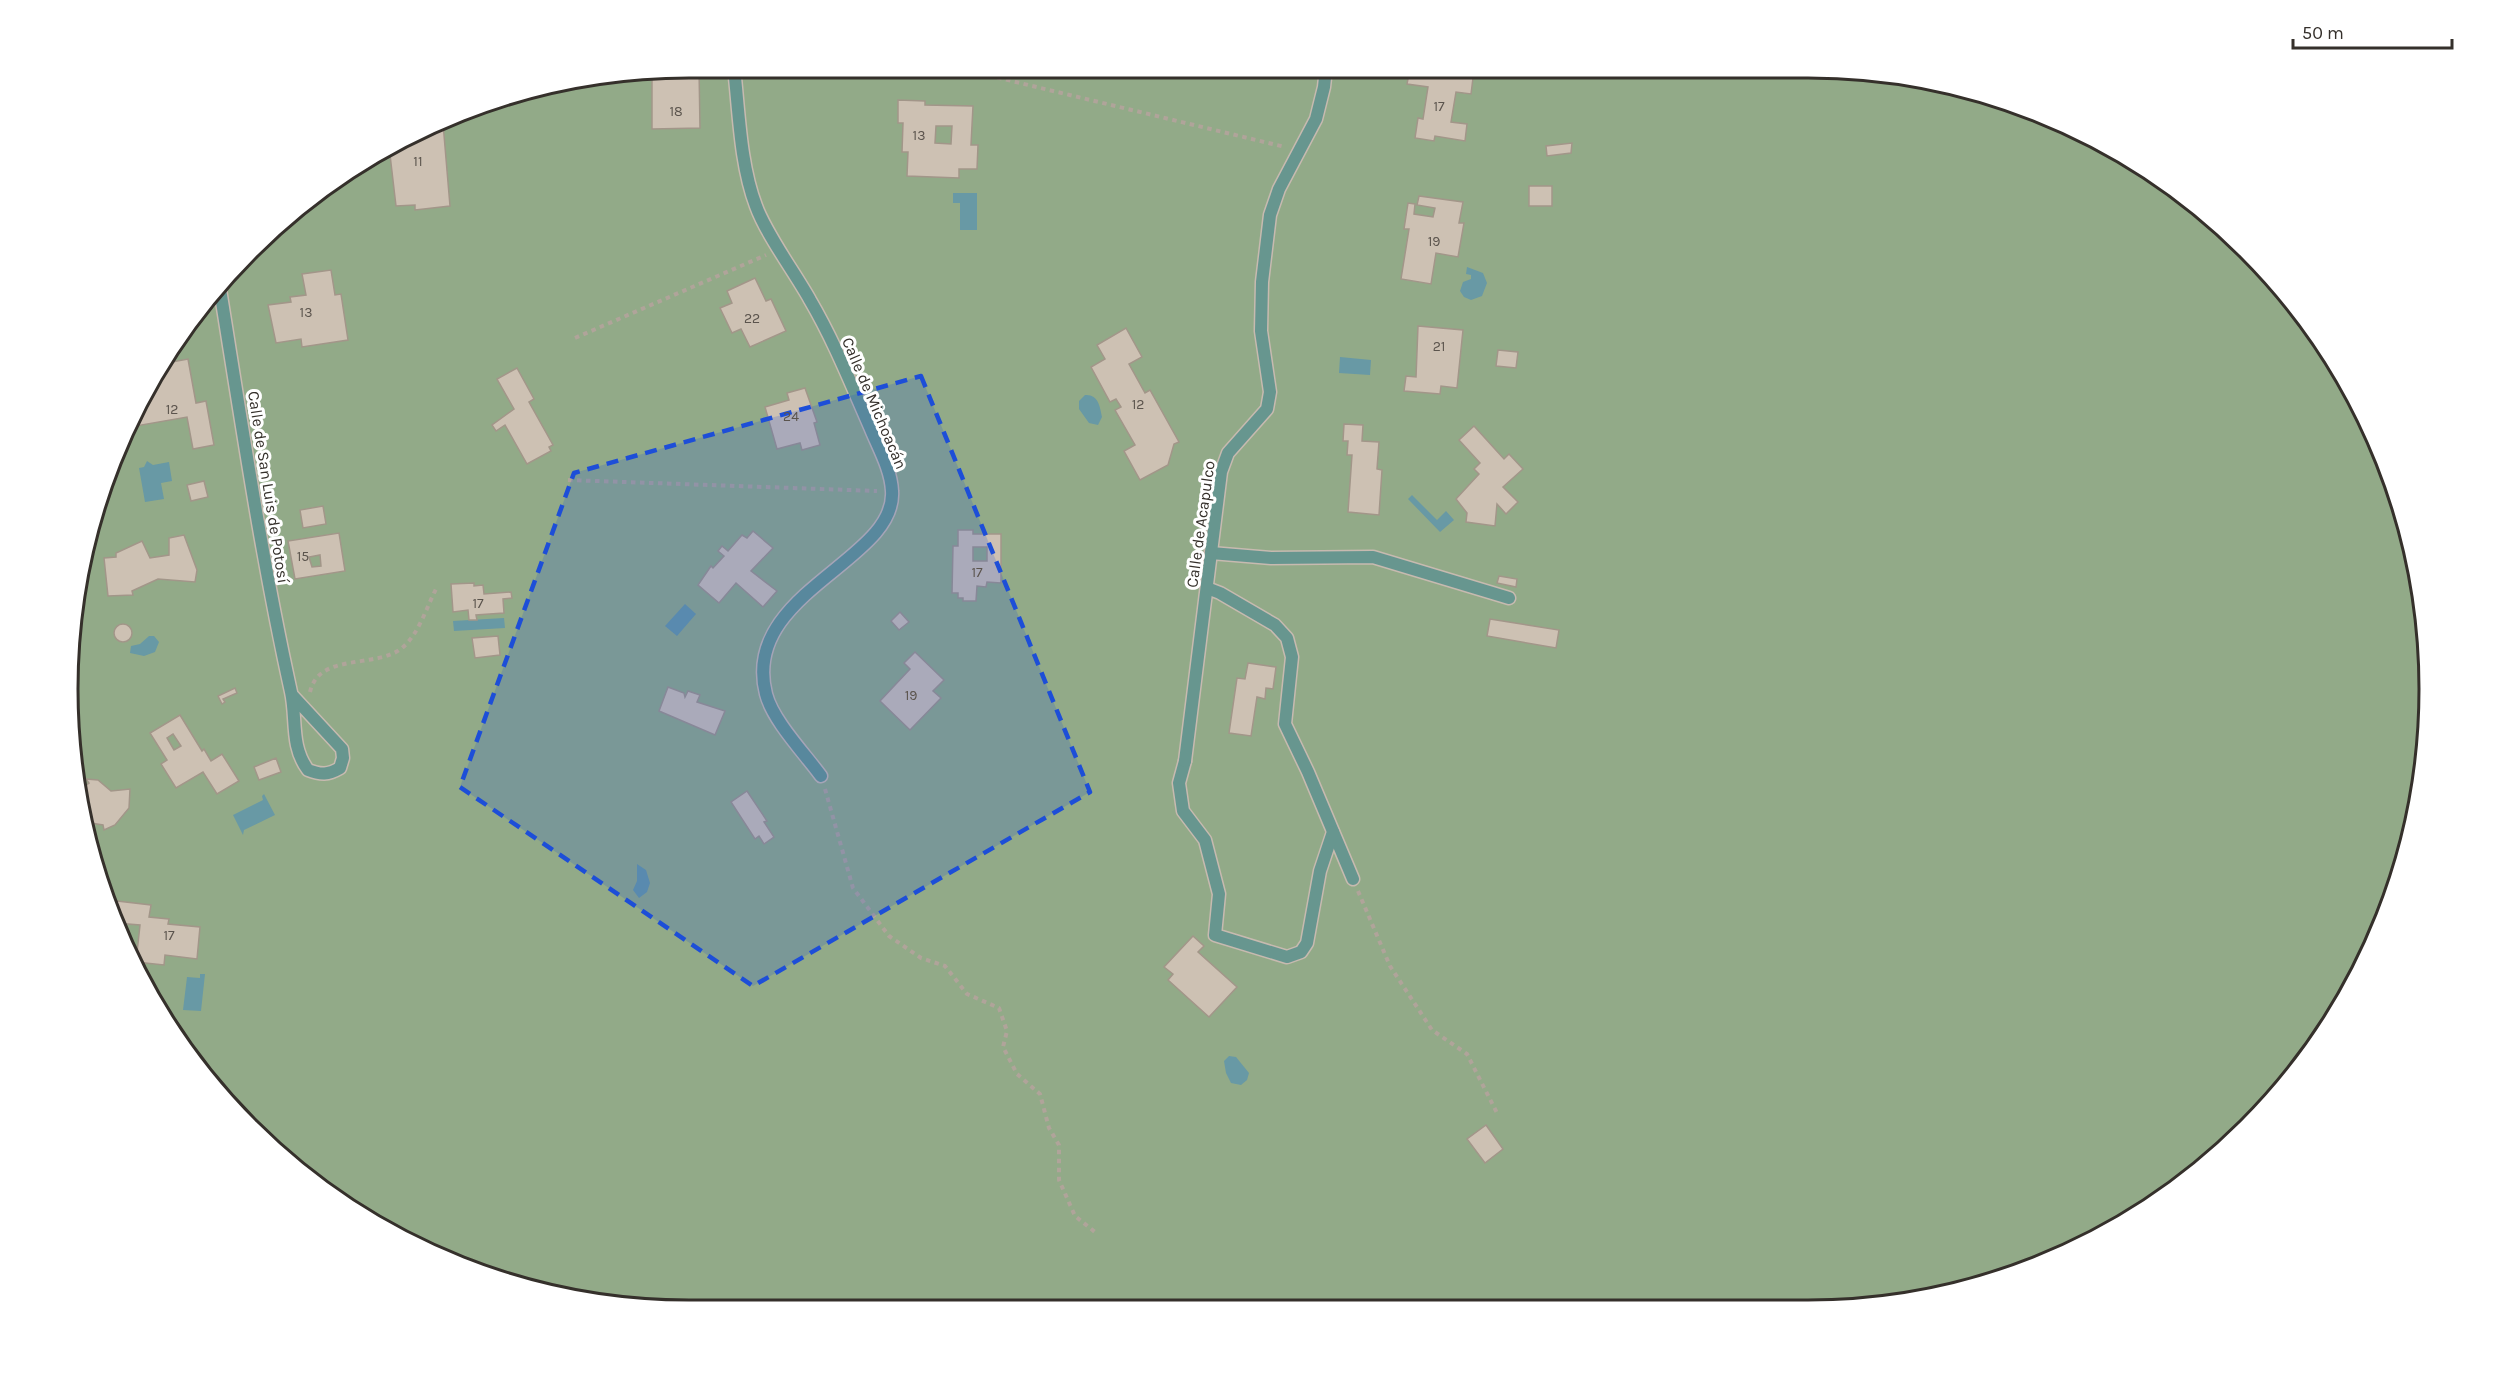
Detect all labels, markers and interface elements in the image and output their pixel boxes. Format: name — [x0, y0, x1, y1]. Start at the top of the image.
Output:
scale bar — [2293, 12, 2452, 50]
text: 50 m — [2302, 22, 2344, 44]
house number: 17 — [1433, 98, 1445, 115]
house number: 18 — [669, 103, 683, 120]
house number: 13 — [913, 127, 925, 144]
house number: 11 — [413, 153, 423, 170]
house number: 19 — [1428, 233, 1440, 250]
house number: 13 — [300, 304, 312, 321]
house number: 22 — [744, 310, 760, 327]
street label: Calle de Michoacán — [838, 334, 911, 472]
house number: 21 — [1433, 338, 1445, 355]
street label: Calle de San Luis de Potosí — [244, 390, 293, 585]
house number: 12 — [1132, 396, 1144, 413]
house number: 12 — [166, 401, 178, 418]
house number: 24 — [783, 408, 799, 425]
street label: Calle de Acapulco — [1182, 459, 1219, 589]
house number: 15 — [297, 548, 309, 565]
house number: 17 — [971, 564, 983, 581]
house number: 17 — [472, 595, 484, 612]
house number: 19 — [905, 687, 917, 704]
house number: 17 — [163, 927, 175, 944]

